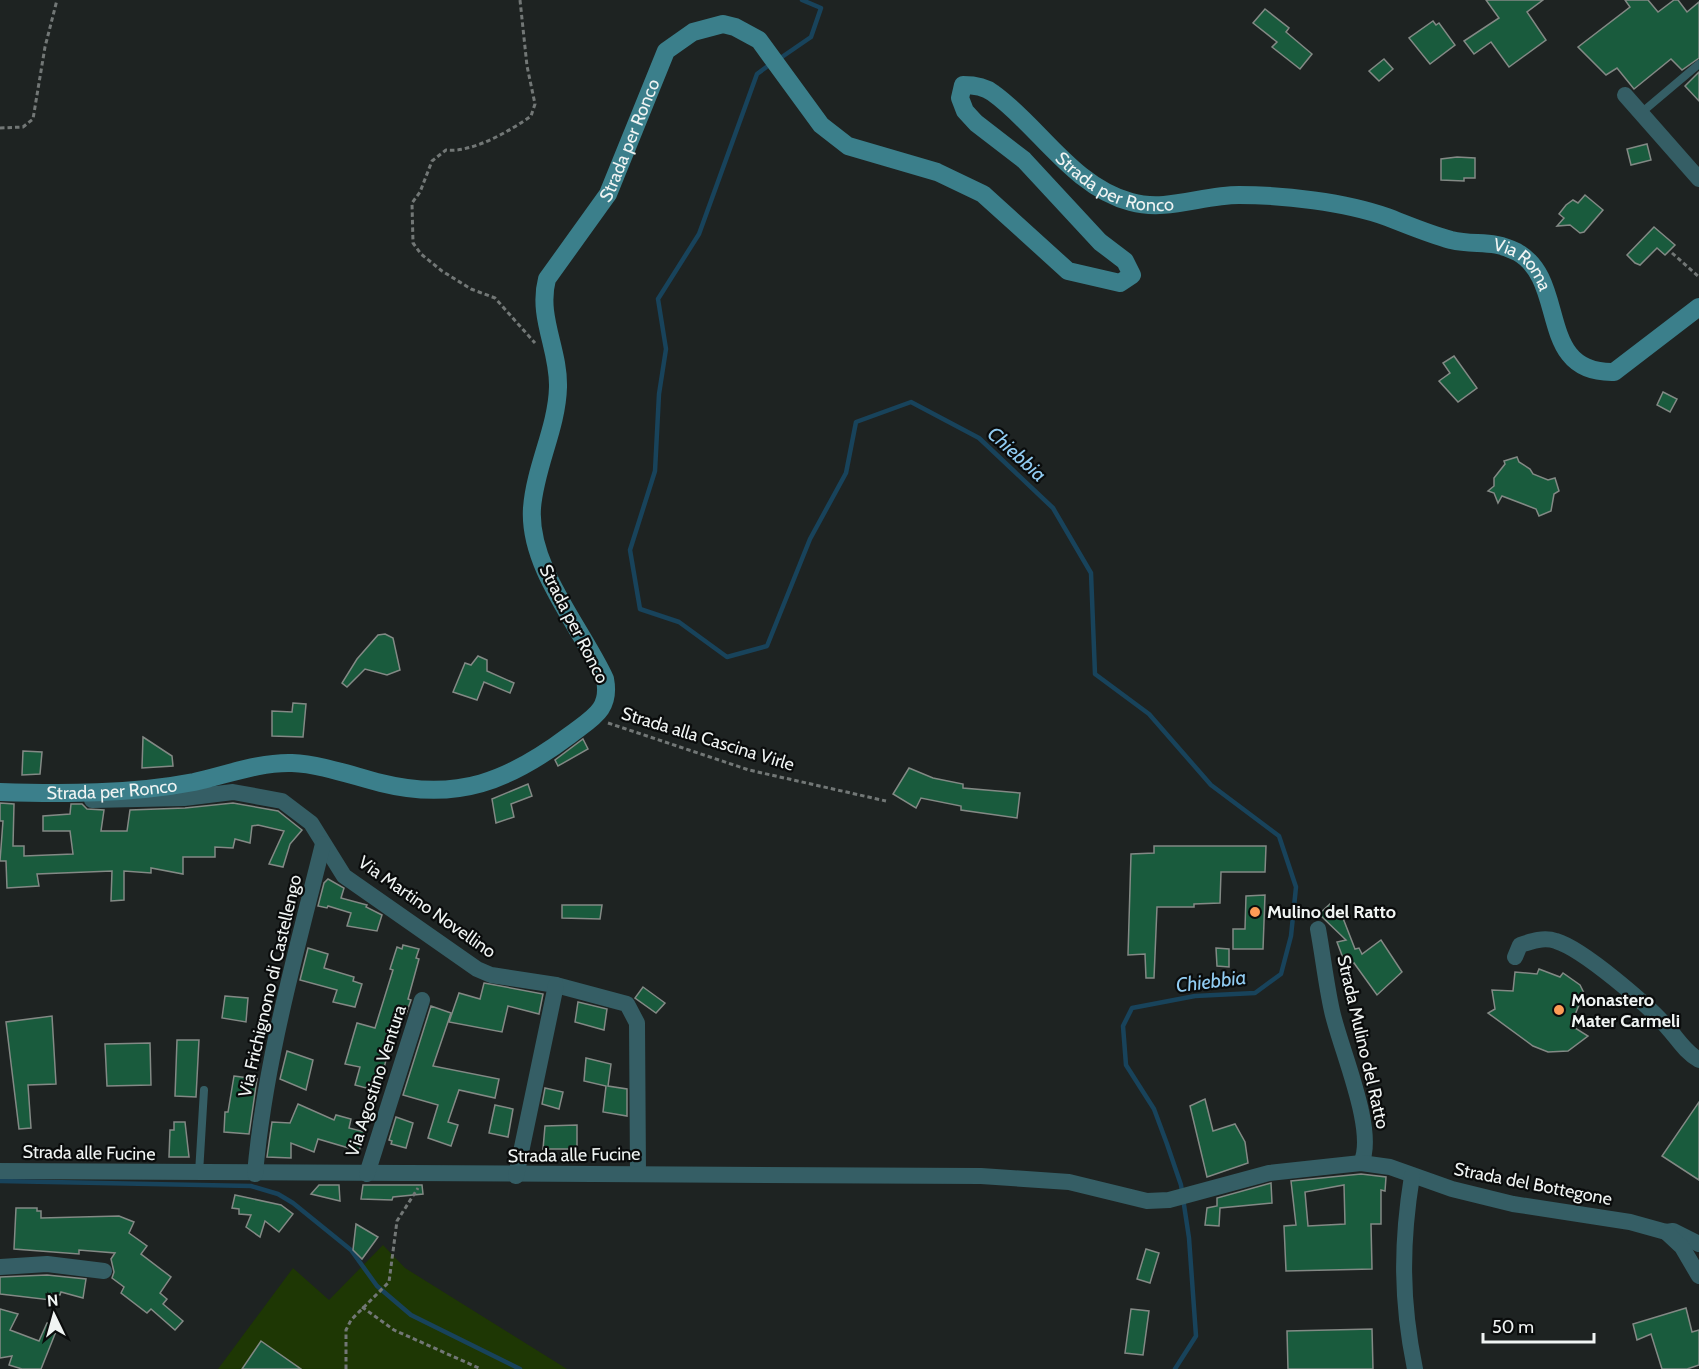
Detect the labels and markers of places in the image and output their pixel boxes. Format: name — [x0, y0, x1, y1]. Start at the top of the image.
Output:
place label: Mulino del Ratto — [1267, 901, 1396, 923]
marker: Mulino del Ratto — [1248, 905, 1262, 919]
place label: Monastero Mater Carmeli — [1571, 989, 1680, 1032]
marker: Monastero Mater Carmeli — [1552, 1003, 1566, 1017]

